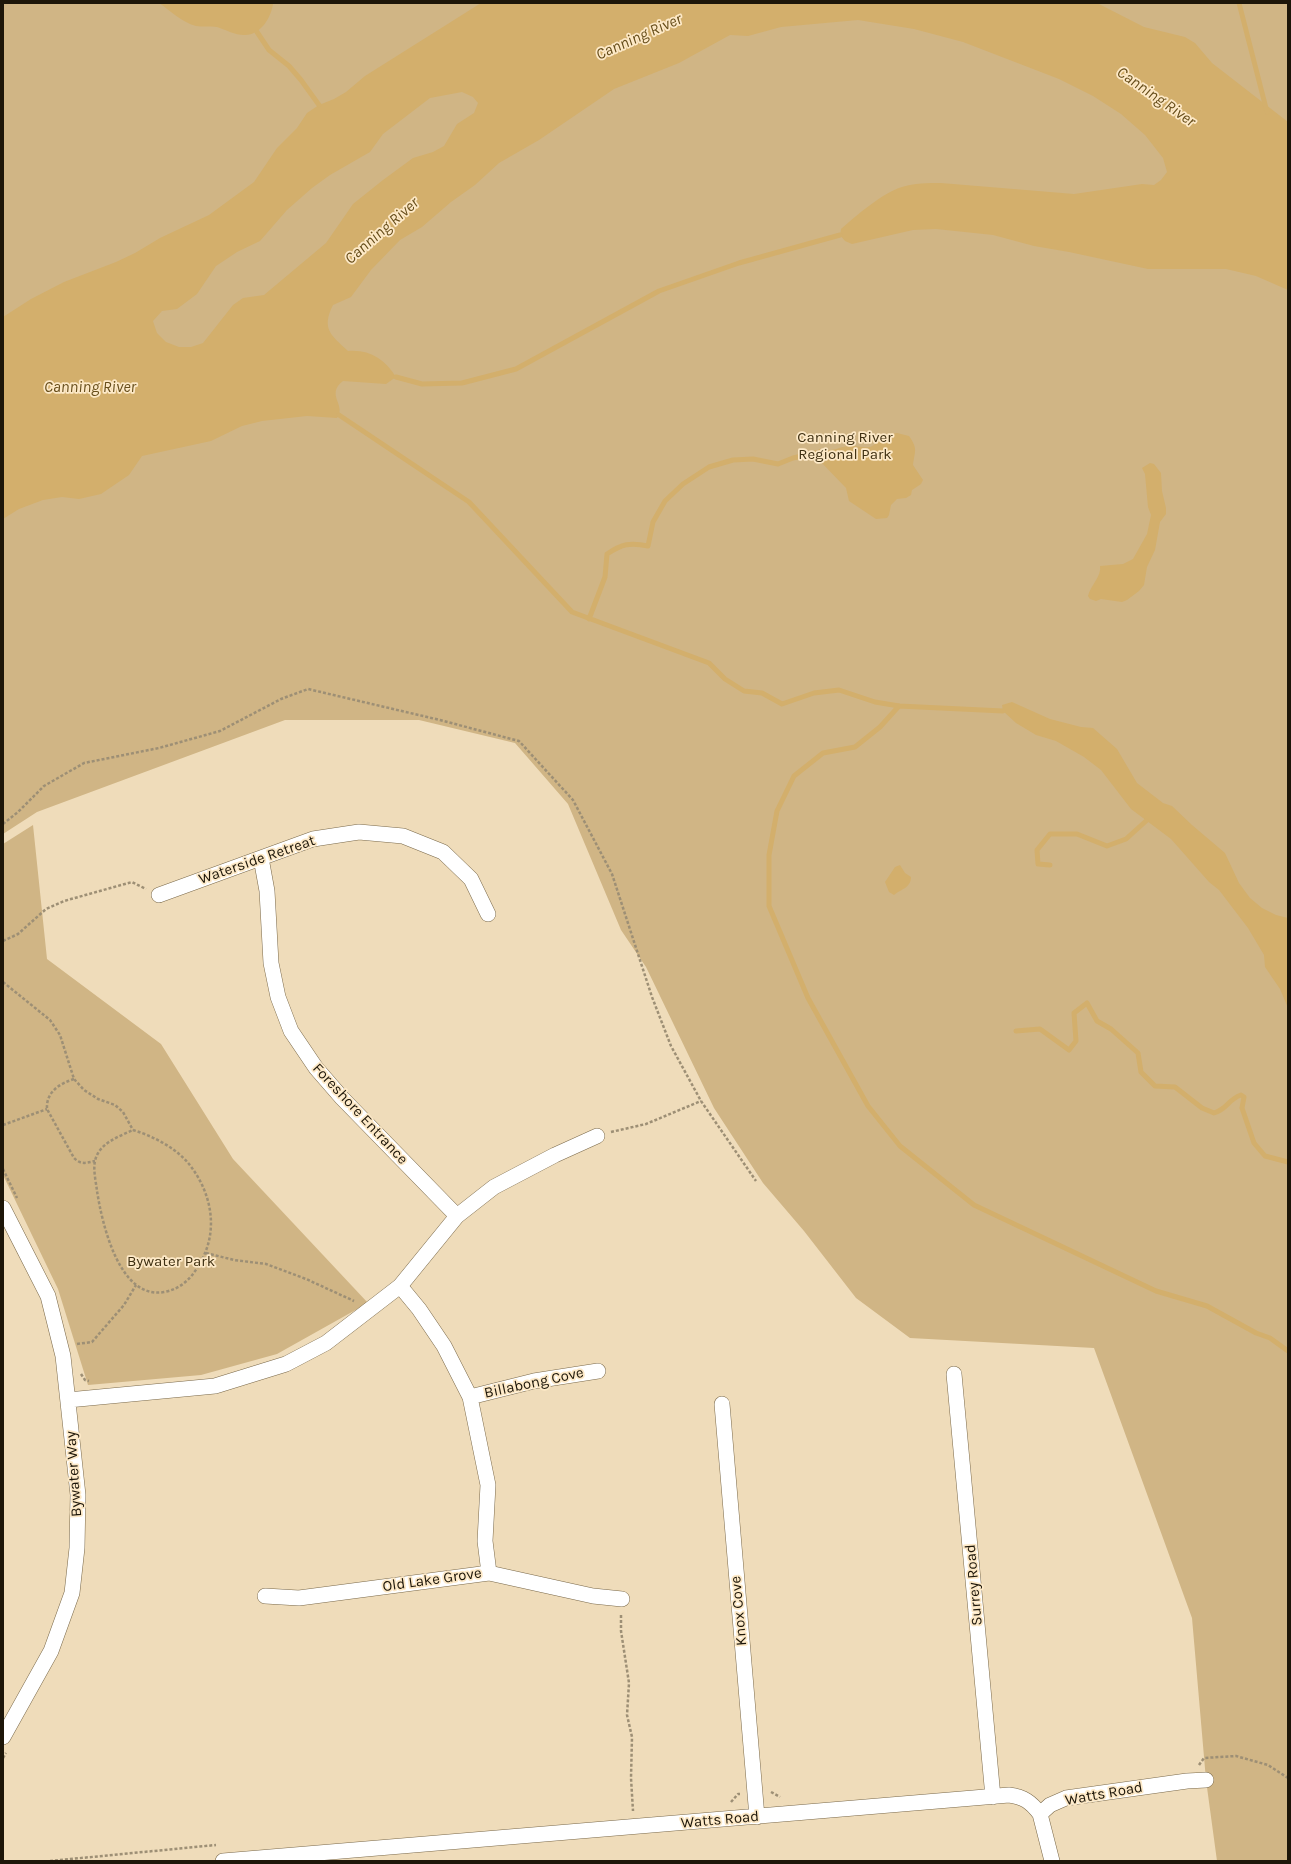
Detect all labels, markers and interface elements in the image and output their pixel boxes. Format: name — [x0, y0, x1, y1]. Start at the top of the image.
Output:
water label: Canning River — [593, 10, 685, 64]
water label: Canning River — [1113, 63, 1199, 131]
water label: Canning River — [341, 194, 423, 268]
water label: Canning River — [44, 377, 136, 397]
park label: Canning River Regional Park — [797, 429, 893, 464]
street label: Waterside Retreat — [196, 832, 318, 888]
street label: Foreshore Entrance — [308, 1060, 412, 1168]
park label: Bywater Park — [127, 1253, 215, 1271]
street label: Billabong Cove — [483, 1364, 585, 1402]
street label: Bywater Way — [62, 1431, 86, 1517]
street label: Surrey Road — [961, 1543, 987, 1627]
street label: Old Lake Grove — [381, 1564, 483, 1596]
street label: Knox Cove — [727, 1575, 751, 1647]
street label: Watts Road — [1064, 1778, 1144, 1810]
street label: Watts Road — [680, 1808, 760, 1832]

